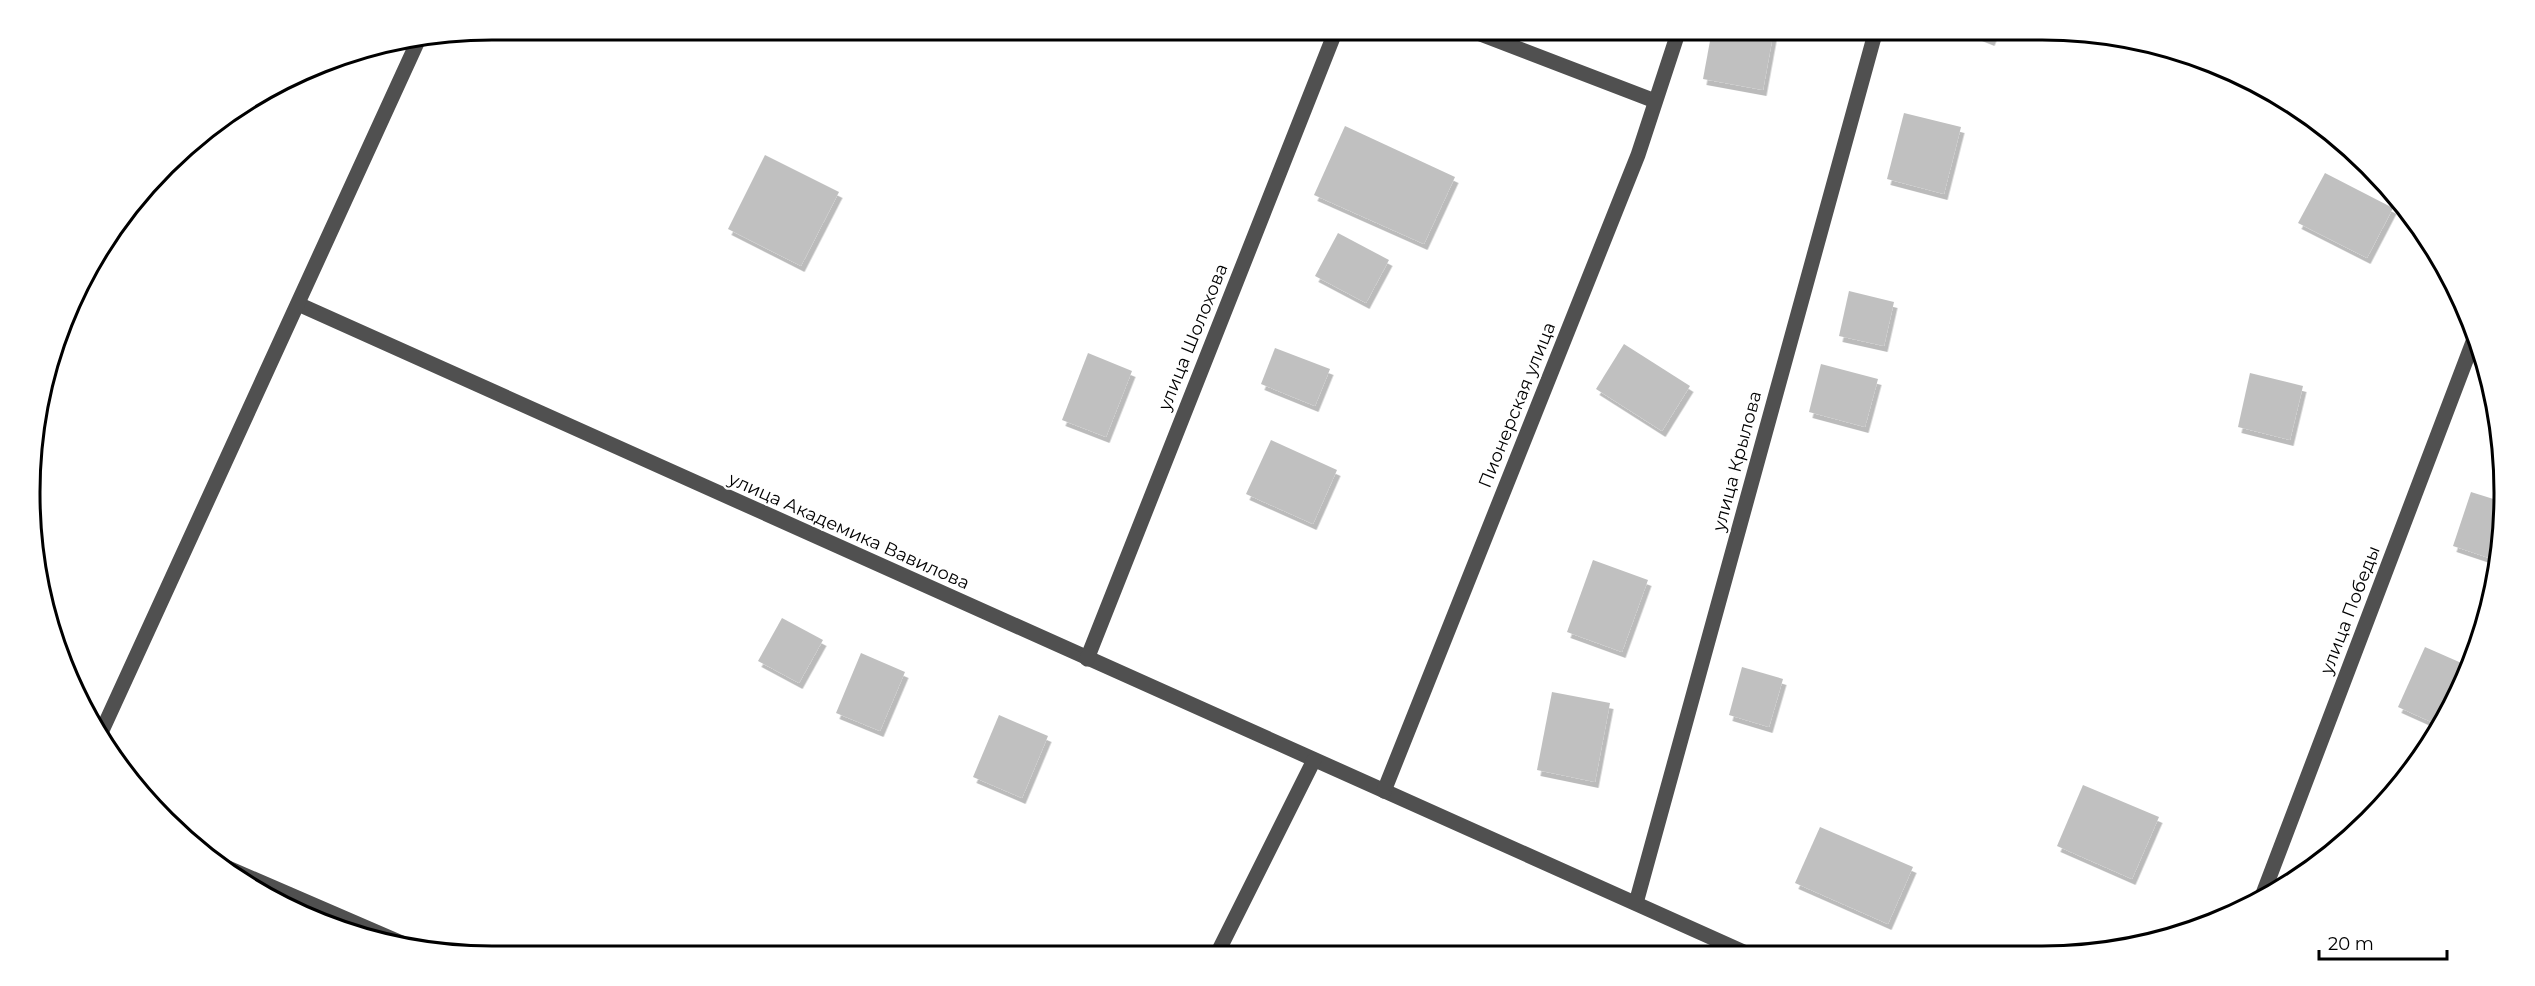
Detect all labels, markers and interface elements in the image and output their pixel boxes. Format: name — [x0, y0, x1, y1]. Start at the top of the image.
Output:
street label: улица Шолохова — [1153, 260, 1233, 415]
street label: Пионерская улица — [1474, 319, 1560, 491]
street label: улица Крылова — [1707, 389, 1766, 534]
street label: улица Академика Вавилова — [724, 467, 973, 594]
street label: улица Победы — [2315, 543, 2385, 678]
scale bar — [2319, 923, 2446, 961]
text: 20 m — [2328, 933, 2374, 955]

